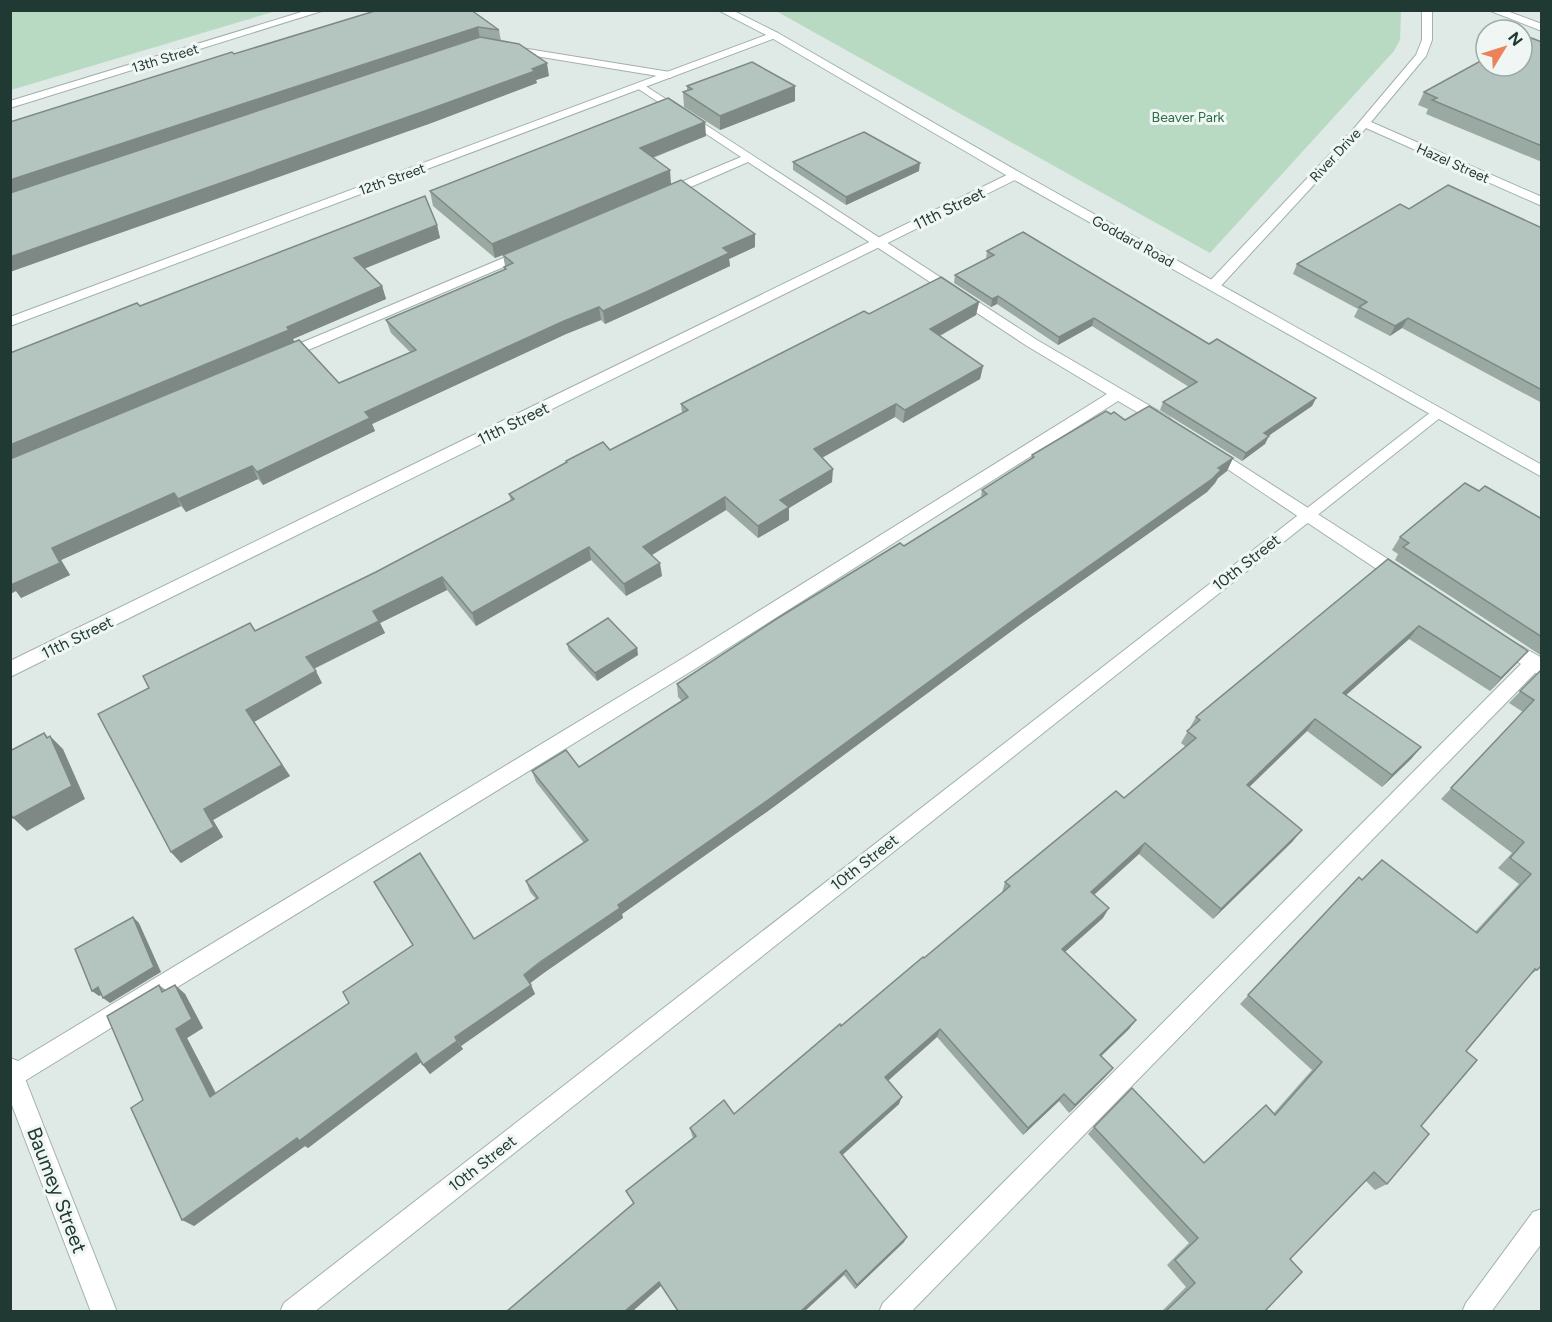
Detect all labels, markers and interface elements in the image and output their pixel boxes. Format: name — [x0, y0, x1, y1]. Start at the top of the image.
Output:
north arrow — [1474, 18, 1534, 78]
text: N — [1504, 28, 1527, 50]
street label: 13th Street — [130, 40, 201, 77]
park label: Beaver Park — [1152, 109, 1225, 126]
street label: River Drive — [1306, 125, 1365, 186]
street label: Hazel Street — [1414, 140, 1492, 187]
street label: 12th Street — [357, 160, 428, 199]
street label: 11th Street — [910, 183, 988, 234]
street label: Goddard Road — [1089, 212, 1177, 271]
street label: 11th Street — [474, 398, 552, 449]
street label: 10th Street — [1209, 530, 1284, 595]
street label: 11th Street — [38, 612, 116, 663]
street label: 10th Street — [827, 830, 902, 895]
street label: Baumey Street — [22, 1124, 92, 1256]
street label: 10th Street — [445, 1131, 520, 1196]

